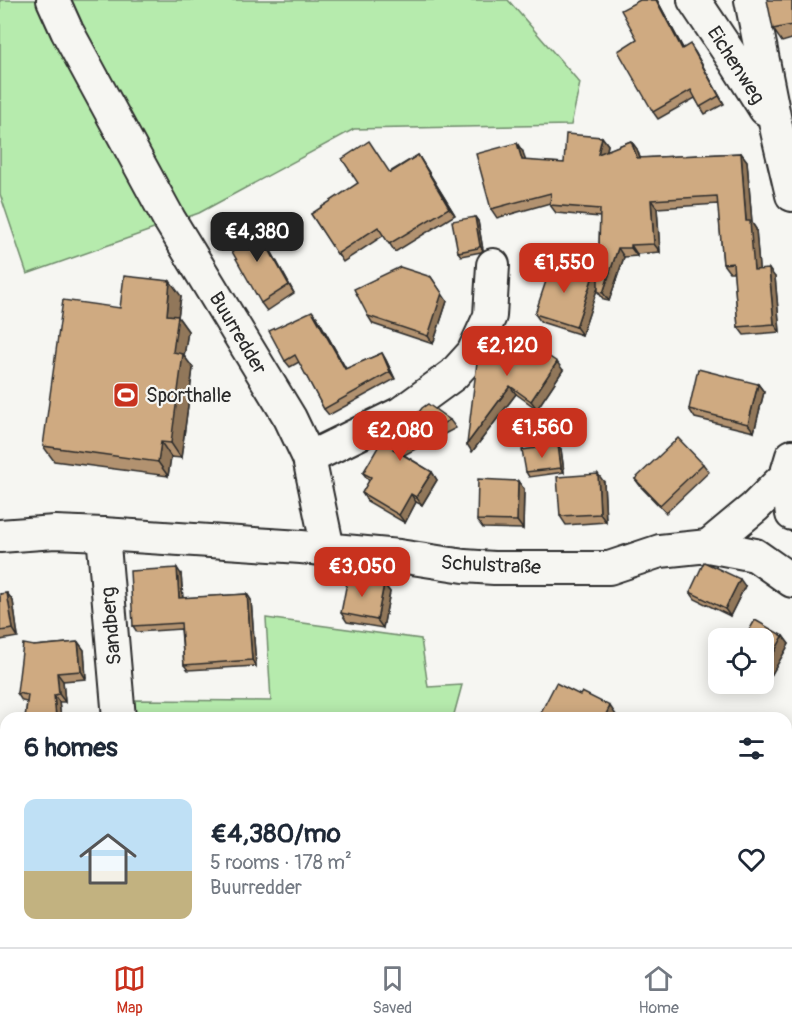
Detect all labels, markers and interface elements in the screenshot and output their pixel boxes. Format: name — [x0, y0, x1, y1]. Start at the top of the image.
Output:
street label: Eichenweg — [702, 21, 770, 109]
pin: €4,380 — [208, 212, 306, 263]
text: €4,380 — [225, 219, 289, 244]
pin: €1,550 — [515, 243, 613, 294]
text: €1,550 — [533, 250, 595, 275]
street label: Buurredder — [204, 287, 272, 379]
pin: €2,120 — [458, 326, 556, 377]
text: €2,120 — [476, 333, 538, 358]
sports icon: Sporthalle — [111, 380, 141, 410]
place label: Sporthalle — [146, 383, 231, 408]
pin: €1,560 — [493, 408, 591, 459]
pin: €2,080 — [351, 411, 449, 462]
text: €1,560 — [511, 415, 573, 440]
text: €2,080 — [367, 418, 433, 443]
pin: €3,050 — [313, 547, 411, 598]
street label: Schulstraße — [440, 550, 542, 580]
text: €3,050 — [328, 554, 396, 579]
street label: Sandberg — [95, 586, 127, 666]
map controls — [708, 628, 774, 694]
button: locate — [708, 628, 774, 694]
text: 6 homes — [24, 732, 118, 764]
icon: filters — [735, 732, 768, 765]
text: €4,380/mo — [210, 818, 341, 850]
icon: home — [72, 823, 144, 895]
icon: heart — [735, 843, 768, 876]
text: 5 rooms · 178 m² — [210, 850, 352, 875]
text: Buurredder — [210, 875, 302, 900]
tab: Map — [113, 962, 146, 1018]
tab: Saved — [372, 962, 412, 1018]
tab: Home — [638, 962, 679, 1018]

